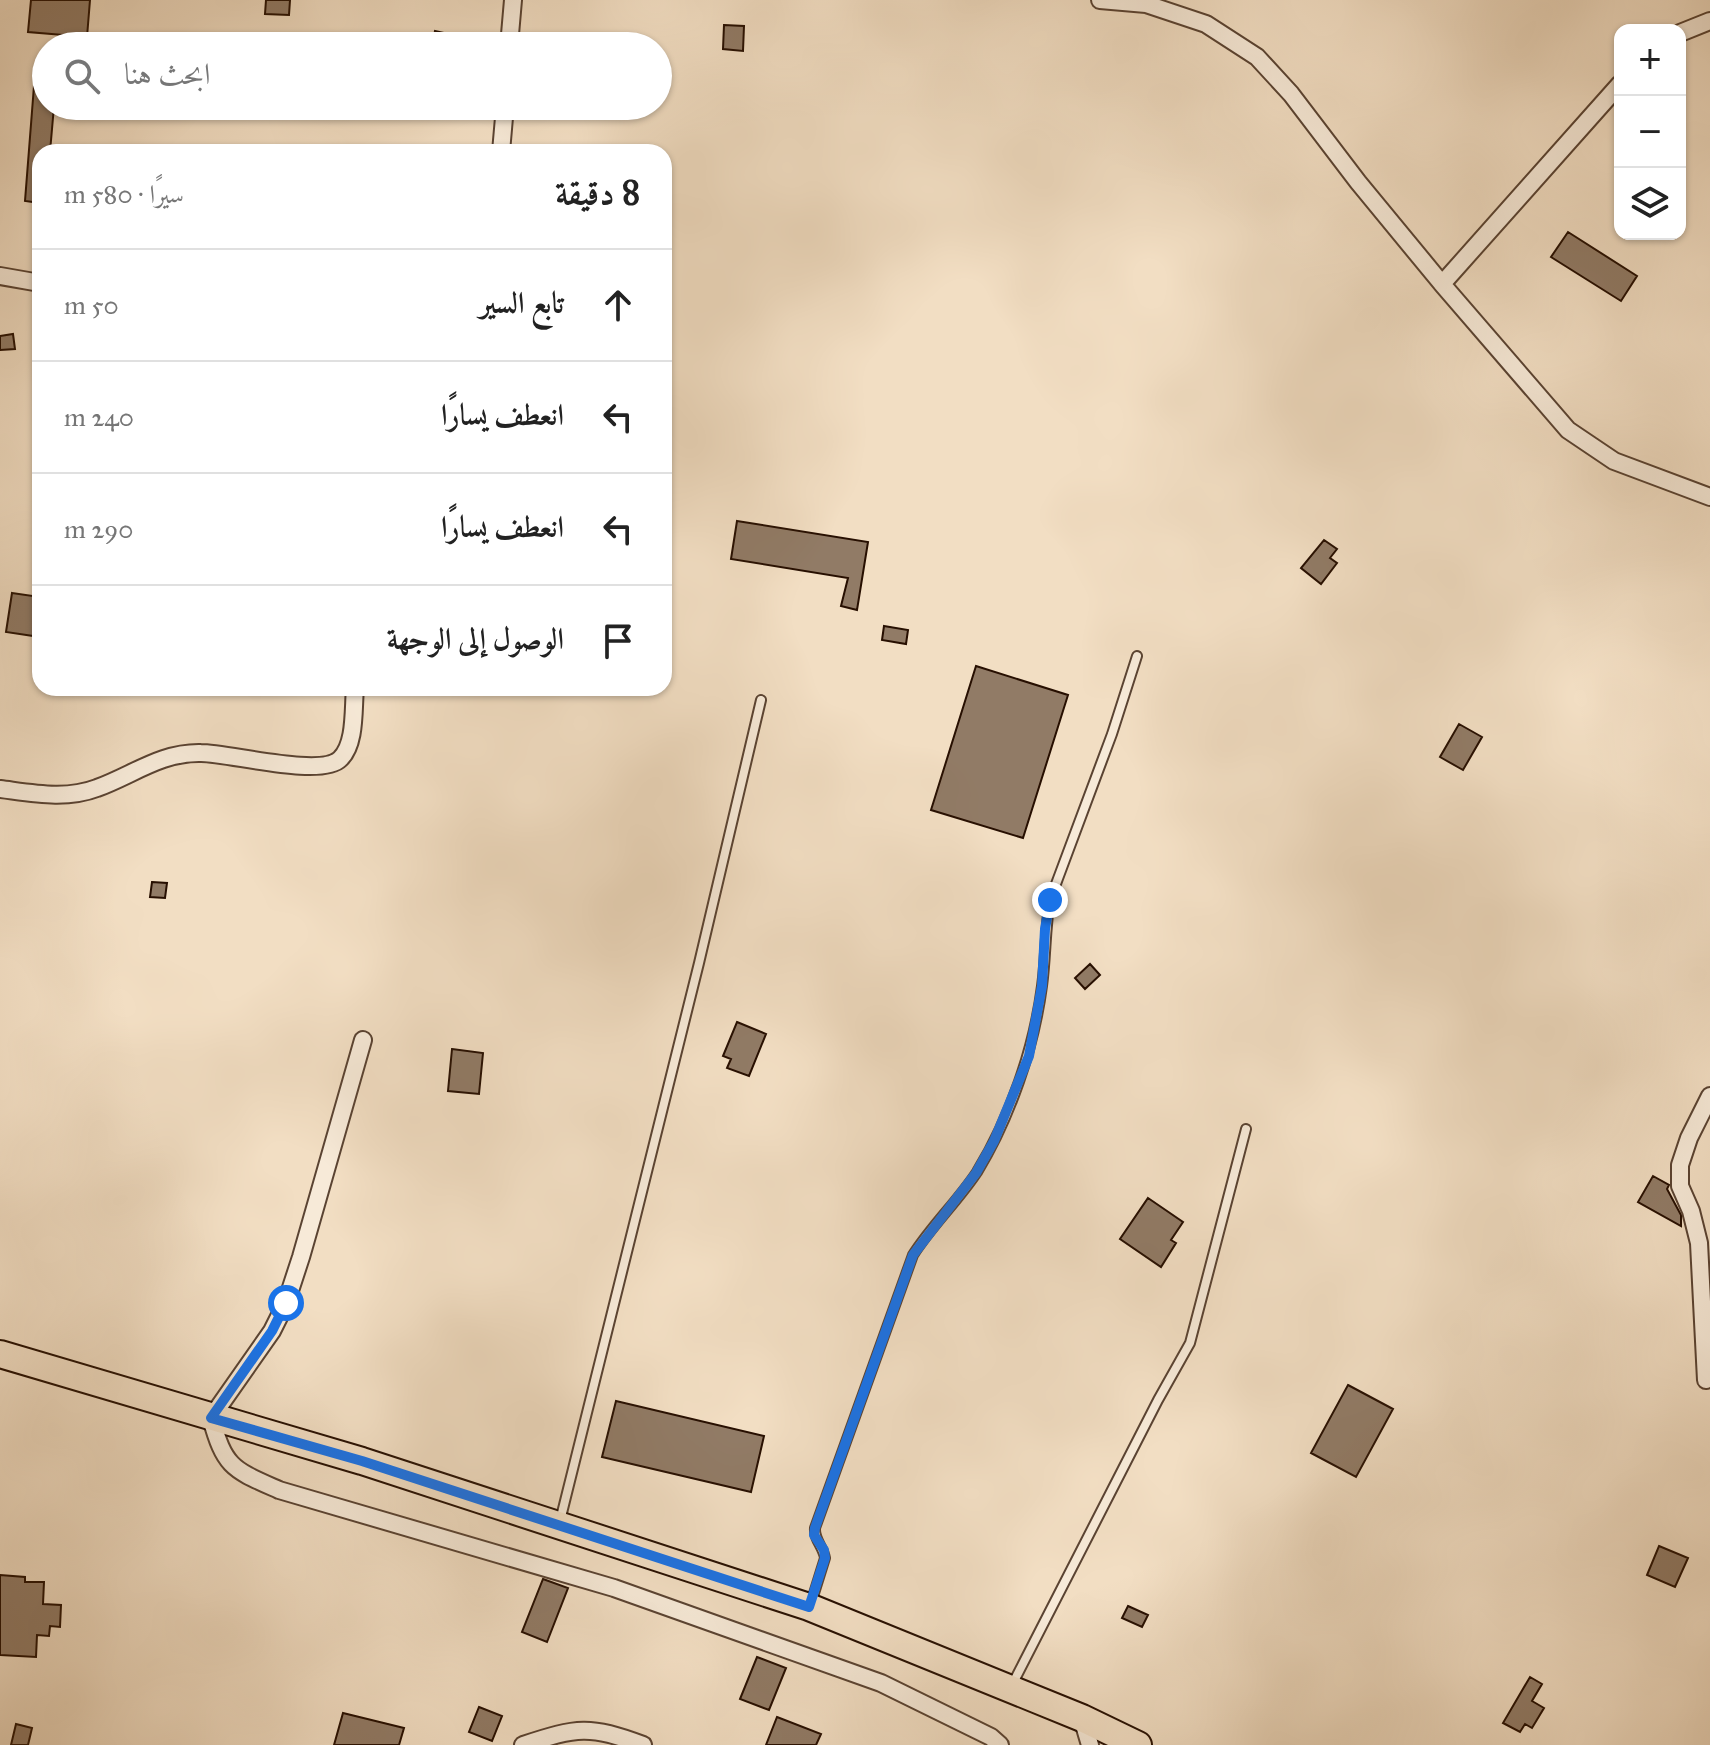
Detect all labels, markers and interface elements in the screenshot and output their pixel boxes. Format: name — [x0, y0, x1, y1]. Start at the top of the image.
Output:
map controls — [1614, 24, 1686, 240]
button: + — [1614, 24, 1686, 96]
search box — [32, 32, 672, 120]
icon: search — [60, 54, 104, 98]
text: ابحث هنا — [124, 56, 210, 92]
button: − — [1614, 96, 1686, 168]
button: layers — [1614, 168, 1686, 240]
text: 8 دقيقة — [555, 172, 640, 213]
text: سيرًا · 580 m — [64, 178, 184, 210]
icon: ahead — [596, 283, 640, 327]
text: تابع السير — [479, 285, 564, 321]
text: 50 m — [64, 289, 119, 321]
icon: left — [596, 395, 640, 439]
text: انعطف يسارًا — [441, 397, 564, 433]
text: 240 m — [64, 401, 134, 433]
icon: left — [596, 507, 640, 551]
text: انعطف يسارًا — [441, 509, 564, 545]
text: 290 m — [64, 513, 133, 545]
icon: arrive — [596, 619, 640, 663]
text: الوصول إلى الوجهة — [387, 621, 564, 657]
route end — [1032, 882, 1068, 918]
route start — [268, 1285, 304, 1321]

